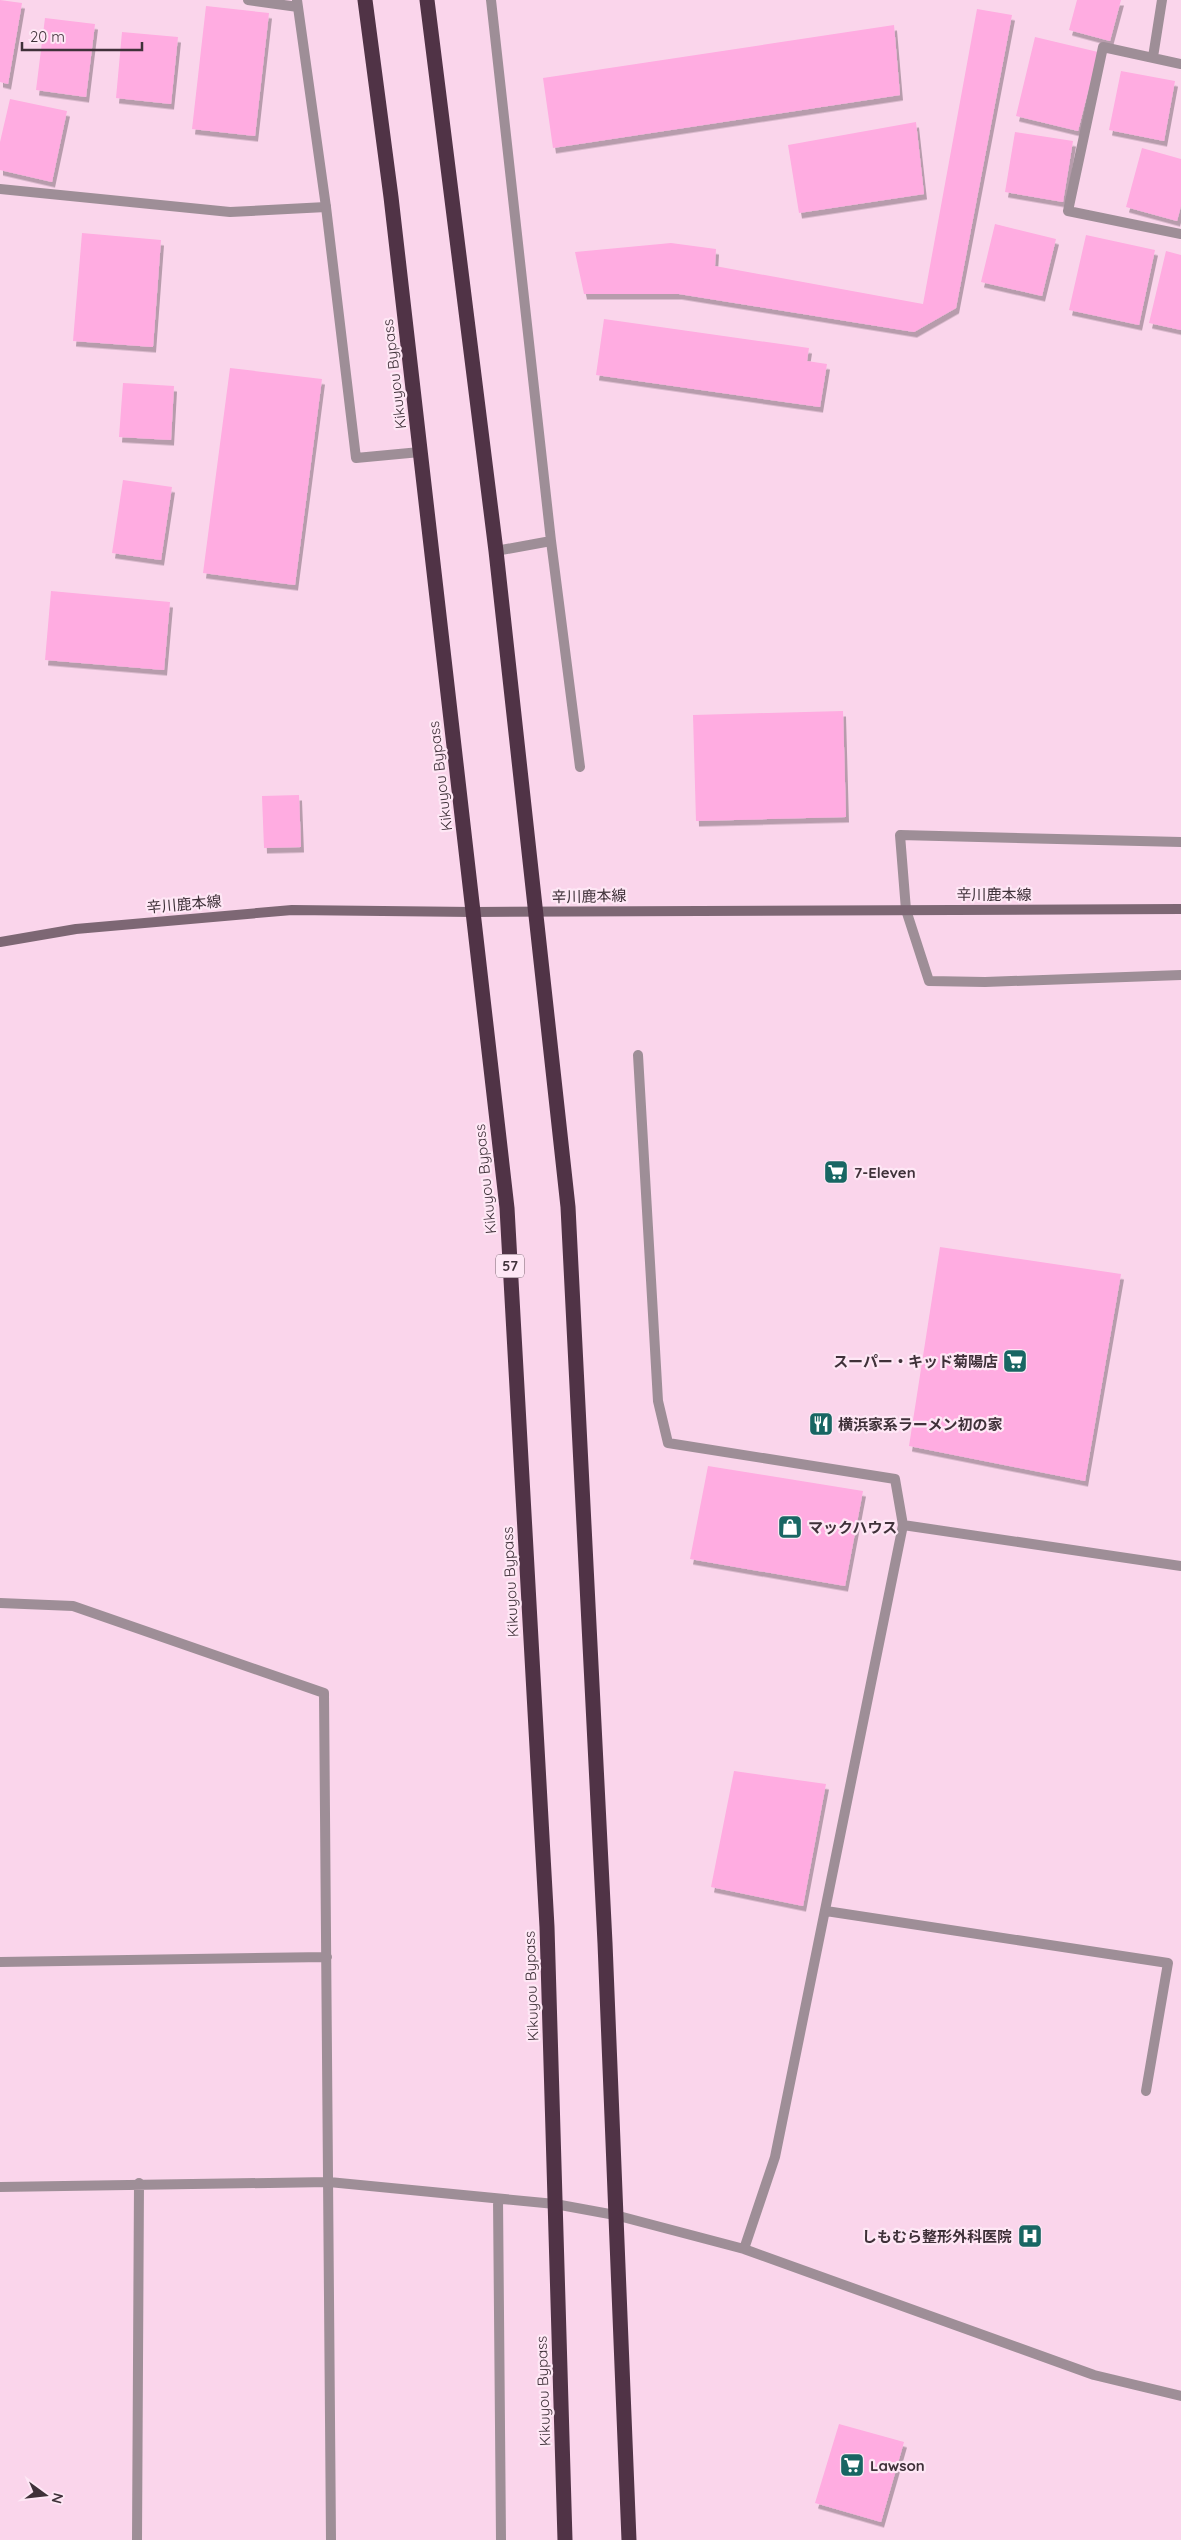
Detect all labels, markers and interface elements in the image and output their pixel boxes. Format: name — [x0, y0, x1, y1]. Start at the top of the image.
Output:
scale bar — [22, 20, 142, 52]
text: 20 m — [30, 27, 65, 46]
street label: Kikuyou Bypass — [378, 318, 410, 430]
street label: Kikuyou Bypass — [424, 720, 456, 832]
street label: 辛川鹿本線 — [956, 885, 1032, 904]
street label: 辛川鹿本線 — [551, 886, 627, 906]
street label: 辛川鹿本線 — [146, 891, 222, 917]
street label: Kikuyou Bypass — [470, 1123, 500, 1235]
supermarket icon: 7-Eleven — [823, 1159, 849, 1185]
place label: 7-Eleven — [854, 1163, 916, 1182]
road number: 57 — [496, 1254, 524, 1278]
supermarket icon: スーパー・キッド菊陽店 — [1002, 1348, 1028, 1374]
place label: スーパー・キッド菊陽店 — [833, 1352, 998, 1371]
restaurant icon: 横浜家系ラーメン初の家 — [808, 1411, 834, 1437]
place label: 横浜家系ラーメン初の家 — [838, 1415, 1002, 1434]
shop icon: マックハウス — [777, 1514, 803, 1540]
place label: マックハウス — [808, 1518, 897, 1537]
street label: Kikuyou Bypass — [498, 1526, 522, 1638]
street label: Kikuyou Bypass — [520, 1930, 542, 2042]
hospital icon: しもむら整形外科医院 — [1017, 2223, 1043, 2249]
place label: しもむら整形外科医院 — [862, 2227, 1012, 2246]
street label: Kikuyou Bypass — [532, 2335, 554, 2447]
supermarket icon: Lawson — [839, 2452, 865, 2478]
place label: Lawson — [870, 2456, 925, 2475]
north arrow — [20, 2470, 70, 2520]
text: N — [48, 2491, 68, 2506]

